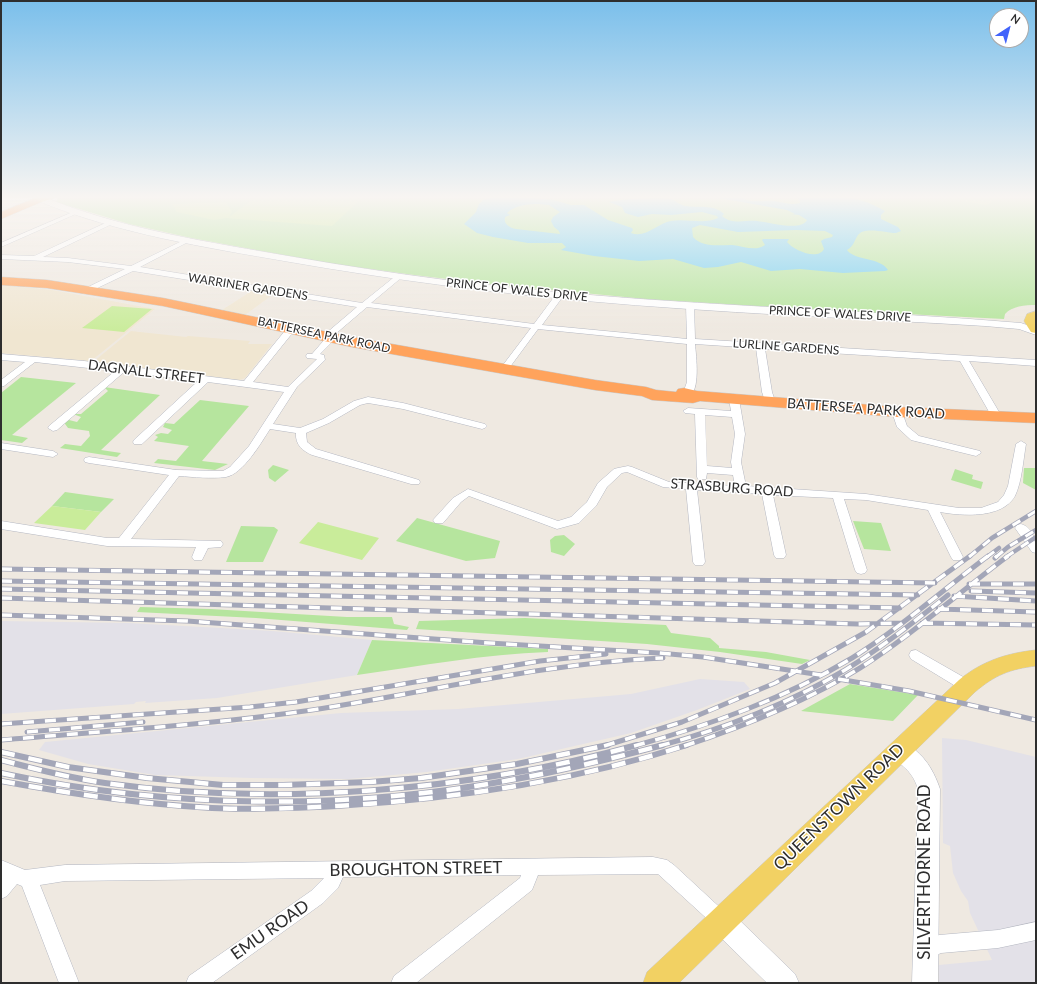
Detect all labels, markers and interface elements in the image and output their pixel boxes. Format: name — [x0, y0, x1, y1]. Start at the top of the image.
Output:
north arrow — [989, 8, 1029, 48]
text: N — [1009, 11, 1023, 26]
street label: WARRINER GARDENS — [187, 270, 309, 304]
street label: PRINCE OF WALES DRIVE — [445, 275, 589, 305]
street label: PRINCE OF WALES DRIVE — [768, 303, 912, 325]
street label: BATTERSEA PARK ROAD — [256, 314, 392, 356]
street label: LURLINE GARDENS — [732, 336, 840, 358]
street label: DAGNALL STREET — [87, 357, 205, 387]
street label: BATTERSEA PARK ROAD — [787, 395, 945, 423]
street label: STRASBURG ROAD — [670, 475, 794, 501]
street label: QUEENSTOWN ROAD — [769, 739, 909, 875]
street label: SILVERTHORNE ROAD — [915, 784, 935, 960]
street label: BROUGHTON STREET — [329, 857, 503, 881]
street label: EMU ROAD — [227, 896, 313, 964]

